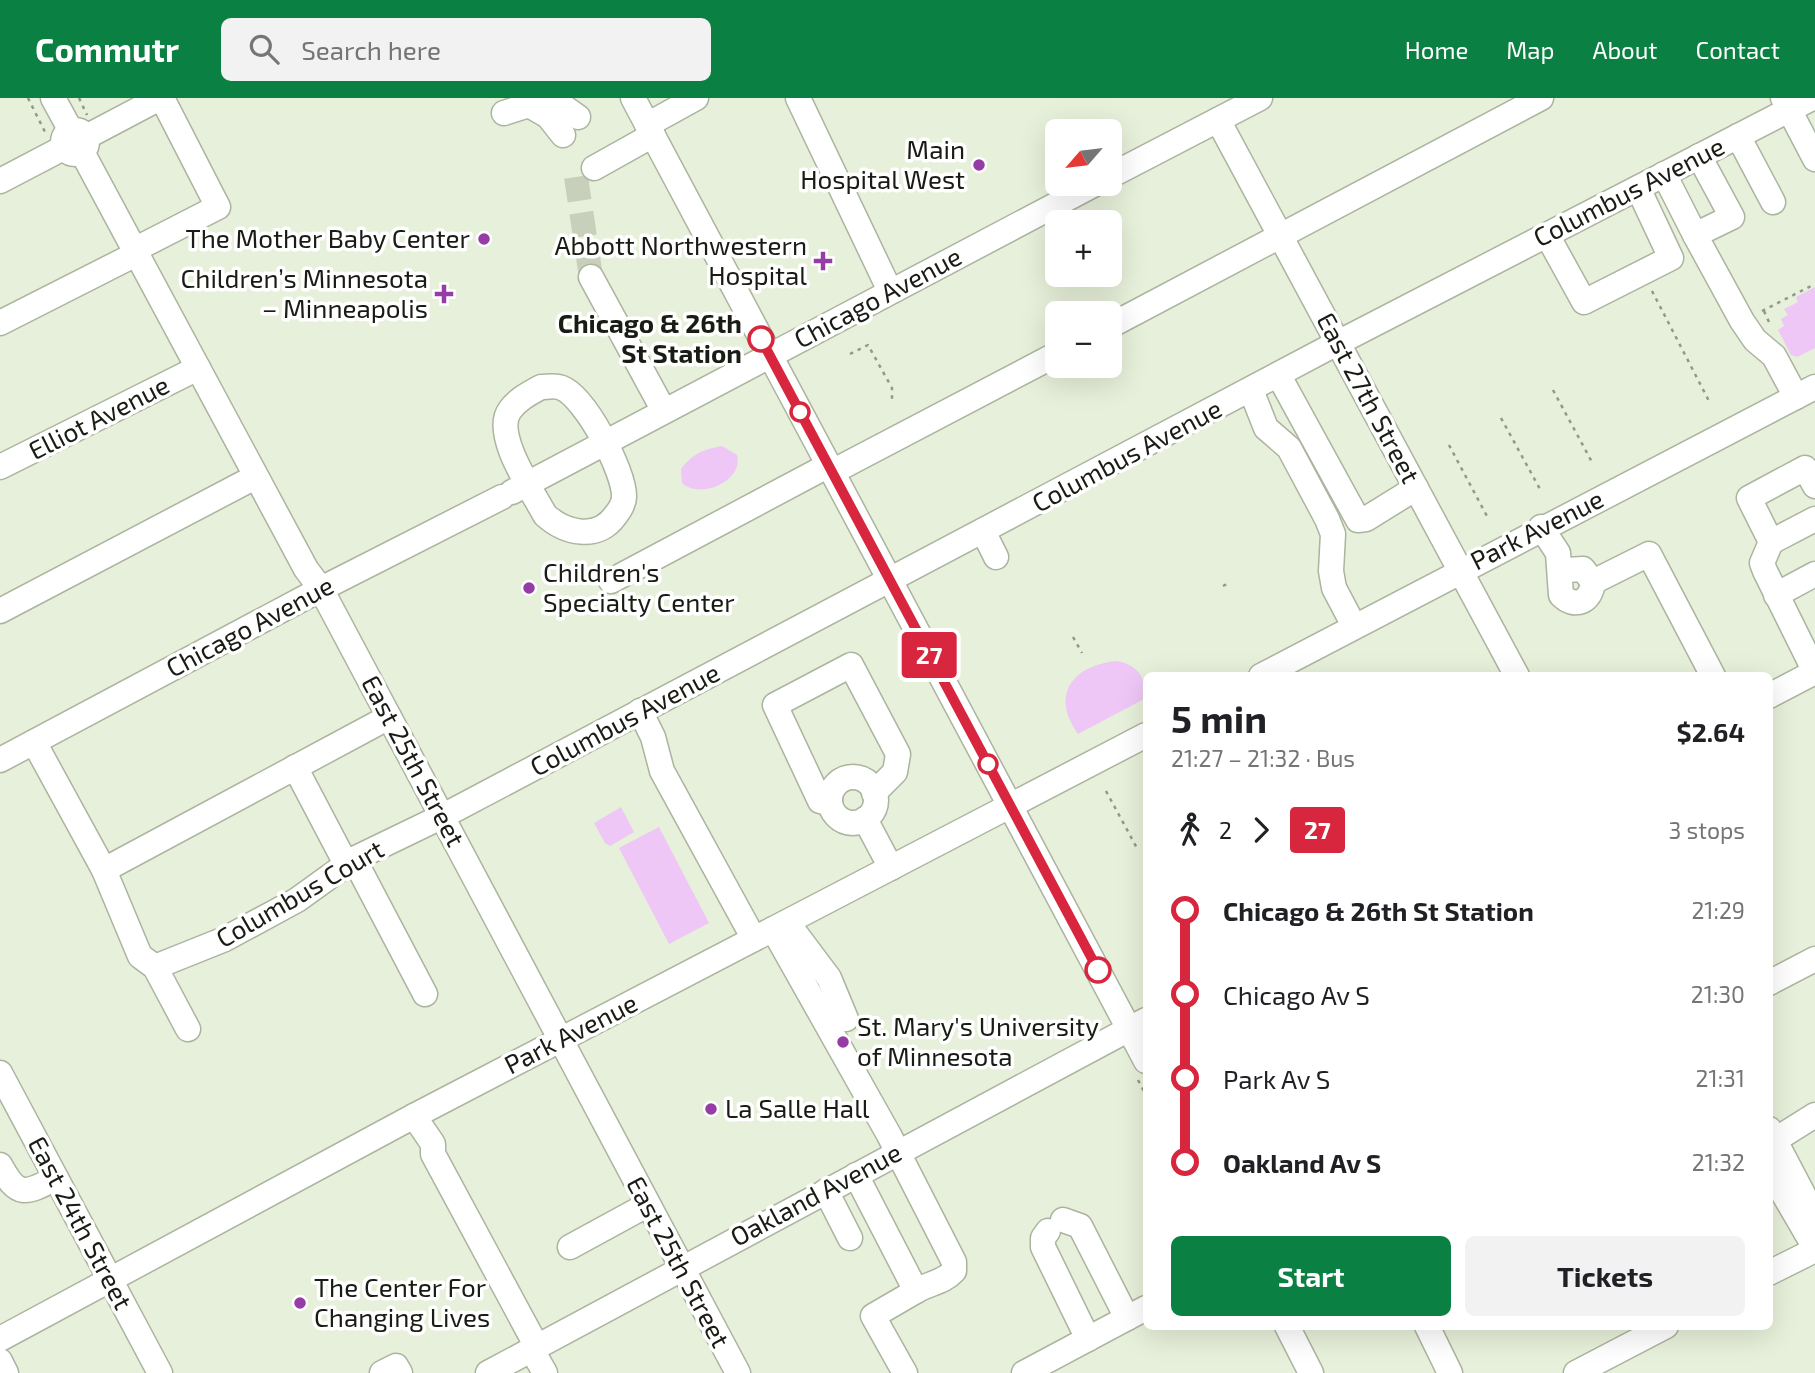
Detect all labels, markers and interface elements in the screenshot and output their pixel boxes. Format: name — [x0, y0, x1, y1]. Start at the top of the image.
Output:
search box — [221, 18, 711, 81]
text: Commutr — [35, 29, 179, 69]
icon: search — [245, 30, 283, 68]
text: Search here — [301, 34, 441, 65]
text: Home — [1405, 35, 1468, 64]
text: Map — [1506, 35, 1554, 64]
text: About — [1592, 35, 1658, 64]
text: Contact — [1696, 35, 1780, 64]
north arrow — [1045, 119, 1122, 196]
map controls — [1045, 119, 1122, 378]
street label: Columbus Avenue — [1528, 129, 1729, 252]
place label: Main Hospital West — [800, 133, 965, 194]
marker: Main Hospital West — [971, 157, 987, 173]
button: + — [1045, 210, 1122, 287]
place label: The Mother Baby Center — [186, 222, 470, 253]
place label: Abbott Northwestern Hospital — [554, 229, 807, 290]
marker: The Mother Baby Center — [476, 231, 492, 247]
street label: Chicago Avenue — [788, 240, 966, 354]
marker: Abbott Northwestern Hospital — [813, 251, 833, 271]
place label: Children’s Minnesota – Minneapolis — [181, 262, 428, 323]
marker: Children’s Minnesota – Minneapolis — [434, 284, 454, 304]
button: − — [1045, 301, 1122, 378]
place label: Chicago & 26th St Station — [558, 307, 742, 368]
street label: East 27th Street — [1311, 307, 1427, 488]
marker: Chicago & 26th St Station — [748, 326, 774, 352]
street label: Elliot Avenue — [23, 368, 174, 465]
street label: Columbus Avenue — [1026, 392, 1226, 518]
unlabelled marker — [790, 402, 810, 422]
street label: Park Avenue — [1465, 482, 1608, 575]
place label: Children's Specialty Center — [543, 556, 735, 617]
street label: Chicago Avenue — [160, 569, 338, 683]
marker: Children's Specialty Center — [521, 580, 537, 596]
line badge: 27 — [898, 632, 960, 678]
text: 27 — [916, 640, 942, 669]
street label: Columbus Avenue — [524, 656, 724, 782]
street label: East 25th Street — [356, 669, 473, 851]
text: 5 min — [1171, 695, 1267, 741]
text: $2.64 — [1677, 716, 1745, 747]
text: 21:27 – 21:32 · Bus — [1171, 744, 1355, 772]
unlabelled marker — [978, 754, 998, 774]
icon: walk — [1171, 811, 1209, 849]
icon: forward — [1242, 811, 1280, 849]
text: 27 — [1304, 815, 1331, 844]
text: 2 — [1219, 816, 1232, 844]
text: 3 stops — [1669, 816, 1745, 844]
street label: Columbus Court — [210, 832, 389, 953]
text: Chicago & 26th St Station — [1223, 895, 1534, 926]
text: 21:29 — [1691, 896, 1745, 924]
unlabelled marker — [1085, 957, 1111, 983]
text: Chicago Av S — [1223, 979, 1370, 1010]
text: 21:30 — [1691, 980, 1745, 1008]
street label: Park Avenue — [499, 986, 642, 1079]
place label: St. Mary's University of Minnesota — [857, 1010, 1099, 1071]
marker: St. Mary's University of Minnesota — [835, 1034, 851, 1050]
text: Park Av S — [1223, 1063, 1330, 1094]
text: 21:31 — [1696, 1064, 1745, 1092]
place label: La Salle Hall — [725, 1092, 870, 1123]
marker: La Salle Hall — [703, 1101, 719, 1117]
street label: East 24th Street — [23, 1131, 140, 1314]
street label: Oakland Avenue — [724, 1136, 906, 1252]
text: Oakland Av S — [1223, 1147, 1381, 1178]
text: 21:32 — [1692, 1148, 1745, 1176]
street label: East 25th Street — [621, 1170, 738, 1352]
button: Start — [1171, 1236, 1451, 1316]
button: Tickets — [1465, 1236, 1745, 1316]
place label: The Center For Changing Lives — [314, 1271, 490, 1332]
marker: The Center For Changing Lives — [292, 1295, 308, 1311]

